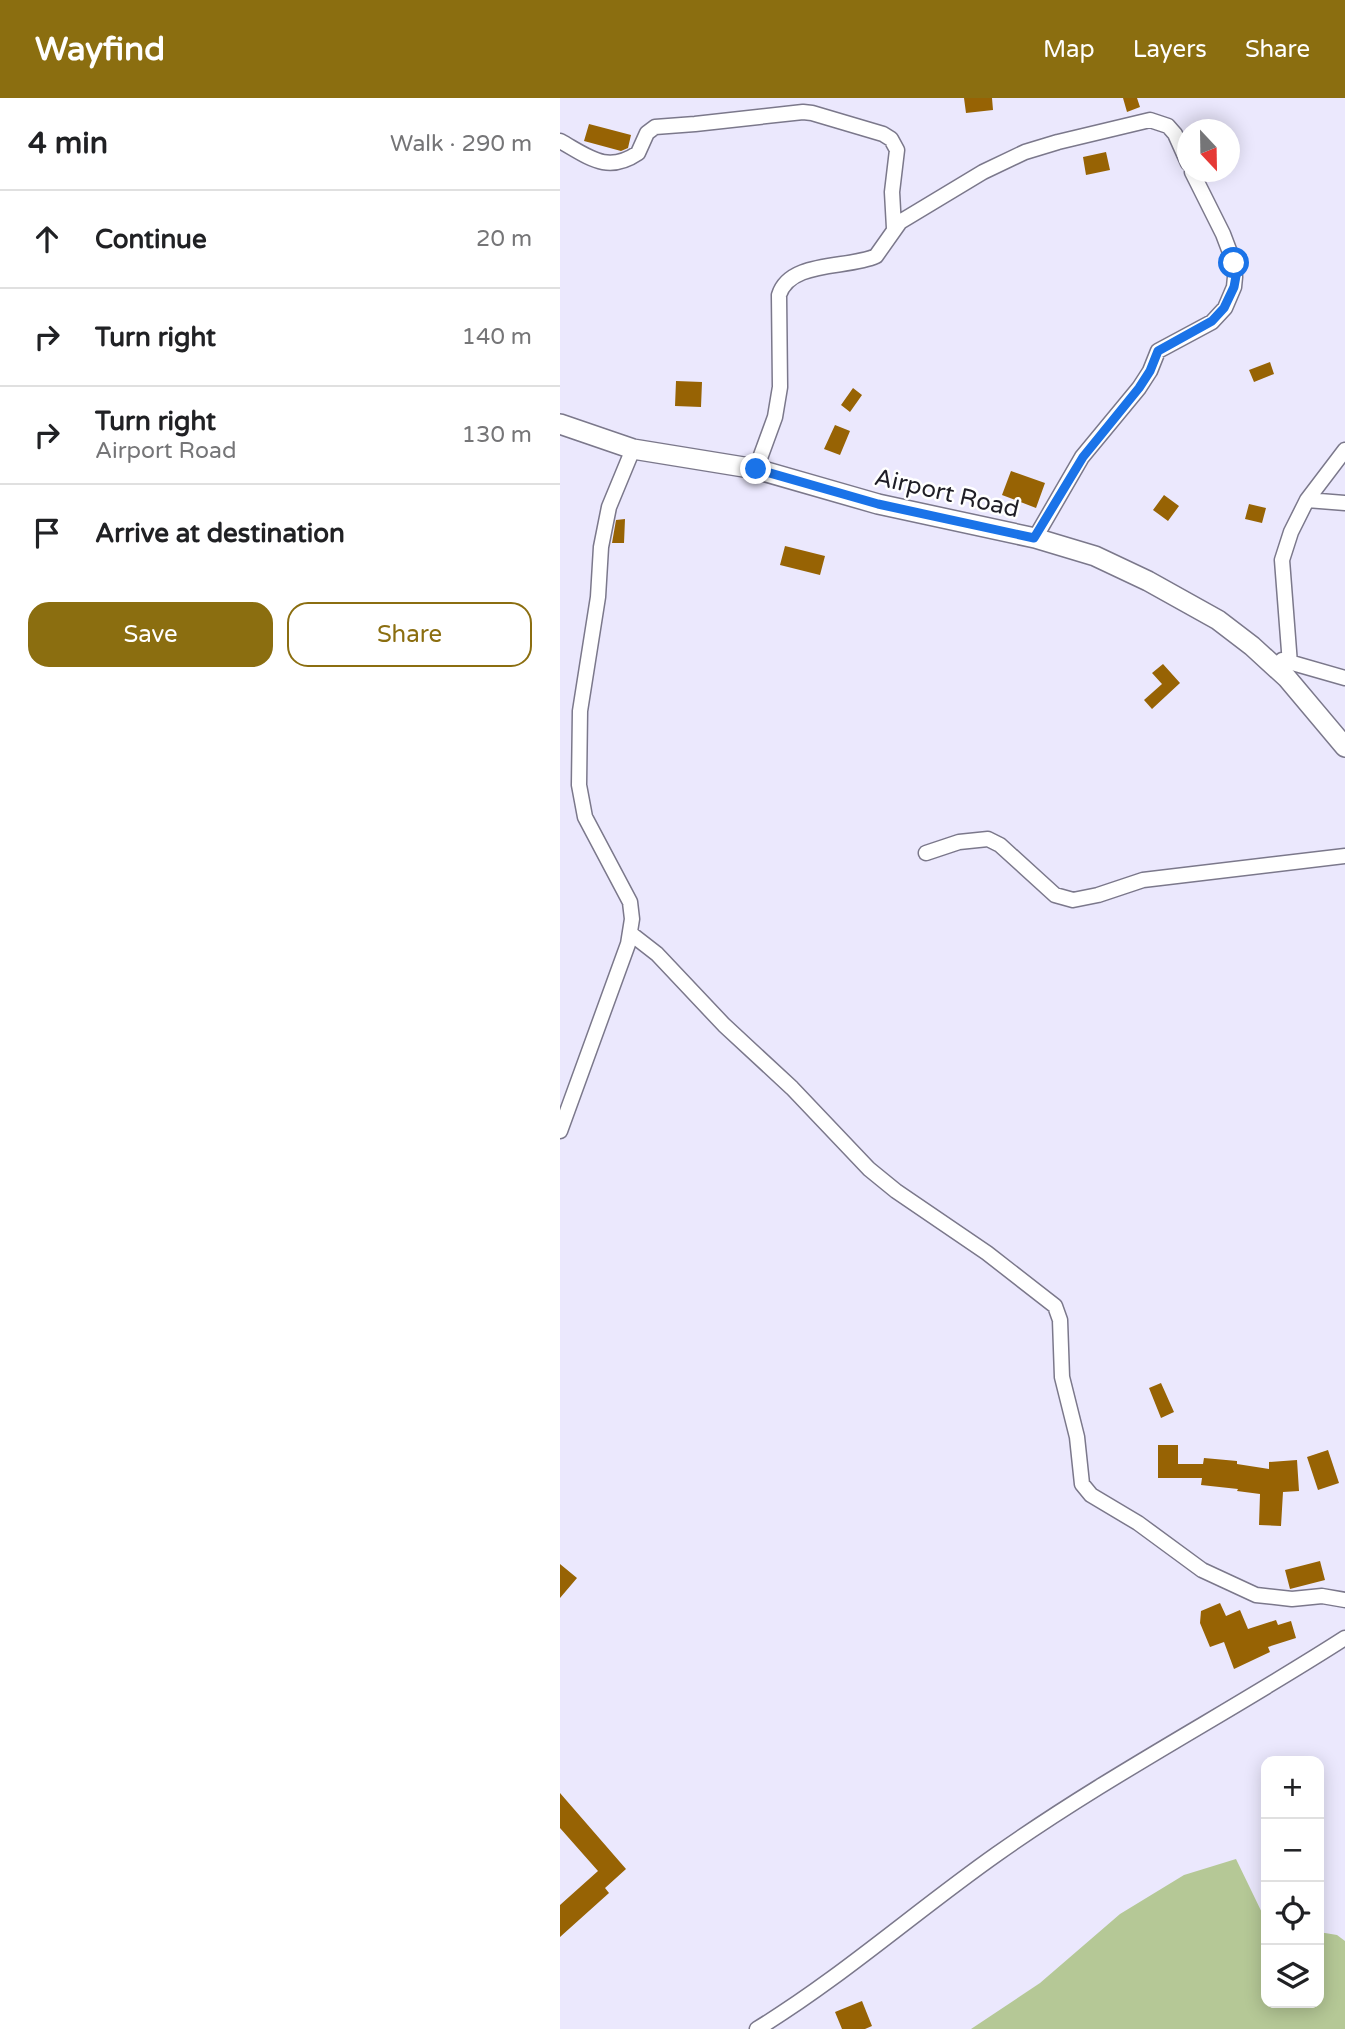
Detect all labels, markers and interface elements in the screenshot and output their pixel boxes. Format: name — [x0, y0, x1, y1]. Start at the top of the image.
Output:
text: Wayfind — [35, 30, 165, 69]
text: Map — [1043, 35, 1095, 64]
text: Layers — [1133, 35, 1207, 64]
text: Share — [1245, 35, 1310, 64]
north arrow — [1177, 119, 1240, 182]
text: 4 min — [28, 125, 108, 162]
text: Walk · 290 m — [390, 130, 532, 158]
icon: ahead — [28, 220, 66, 258]
text: Continue — [95, 224, 207, 255]
text: 20 m — [476, 225, 532, 253]
route start — [1218, 247, 1249, 278]
icon: right — [28, 318, 66, 356]
text: Turn right — [95, 322, 216, 353]
text: 140 m — [462, 323, 532, 351]
text: Turn right — [95, 406, 216, 437]
icon: right — [28, 416, 66, 454]
text: 130 m — [462, 421, 532, 449]
text: Airport Road — [95, 437, 236, 465]
route end — [740, 453, 771, 484]
street label: Airport Road — [872, 463, 1022, 524]
icon: arrive — [28, 514, 66, 552]
text: Arrive at destination — [95, 518, 345, 549]
button: Save — [28, 602, 273, 667]
button: Share — [287, 602, 532, 667]
map controls — [1261, 1756, 1324, 2008]
button: + — [1261, 1756, 1324, 1819]
button: − — [1261, 1819, 1324, 1882]
button: locate — [1261, 1882, 1324, 1945]
button: layers — [1261, 1945, 1324, 2008]

